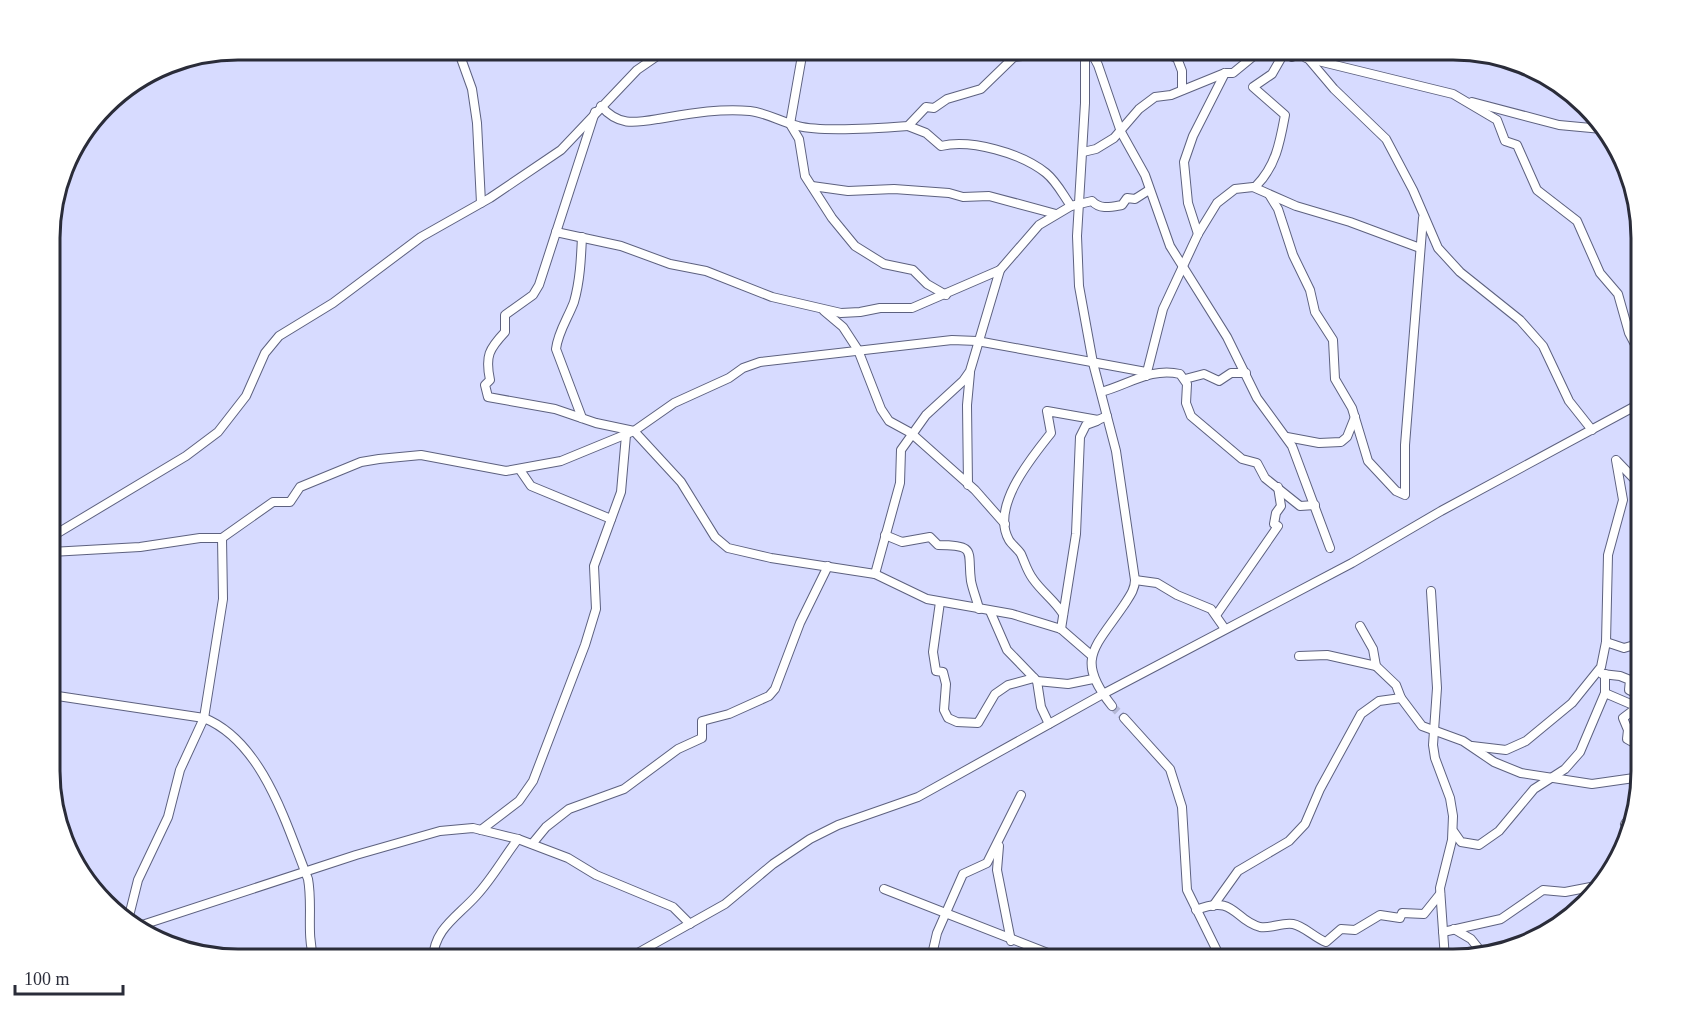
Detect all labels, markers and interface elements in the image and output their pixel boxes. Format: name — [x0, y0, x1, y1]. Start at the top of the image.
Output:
scale bar — [15, 958, 123, 996]
text: 100 m — [24, 969, 70, 989]

